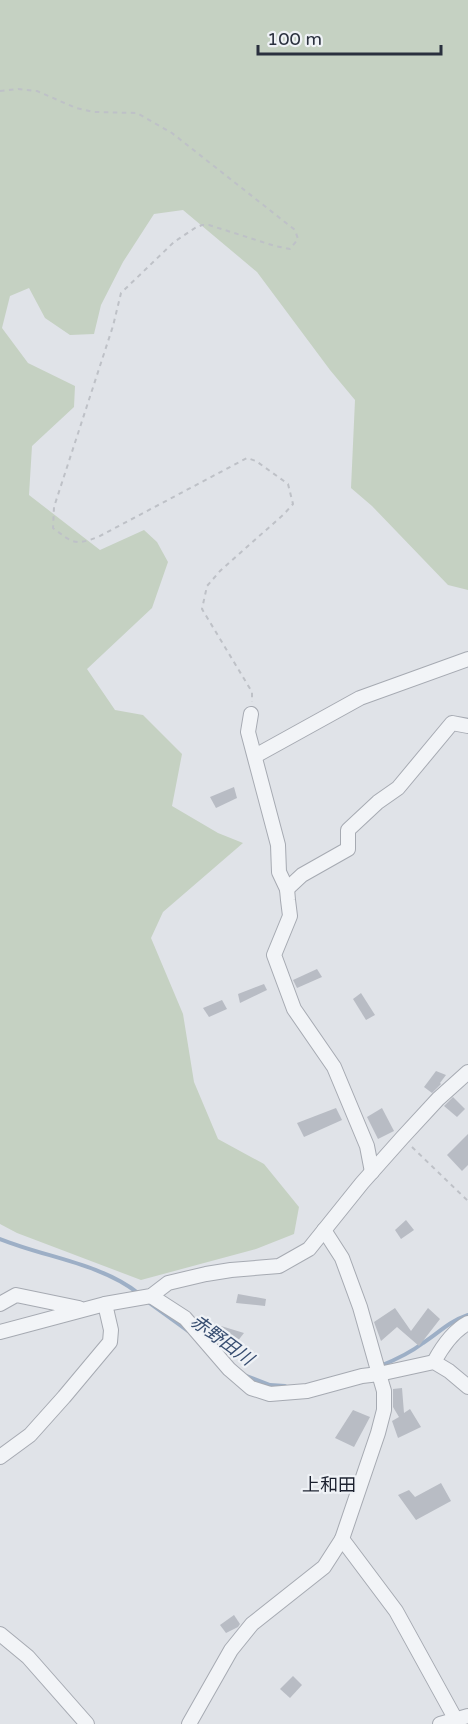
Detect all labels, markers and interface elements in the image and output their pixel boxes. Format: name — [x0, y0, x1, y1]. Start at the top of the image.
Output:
scale bar — [258, 18, 441, 56]
text: 100 m — [267, 28, 322, 50]
water label: 赤野田川 — [186, 1310, 259, 1371]
district label: 上和田 — [302, 1474, 356, 1496]

